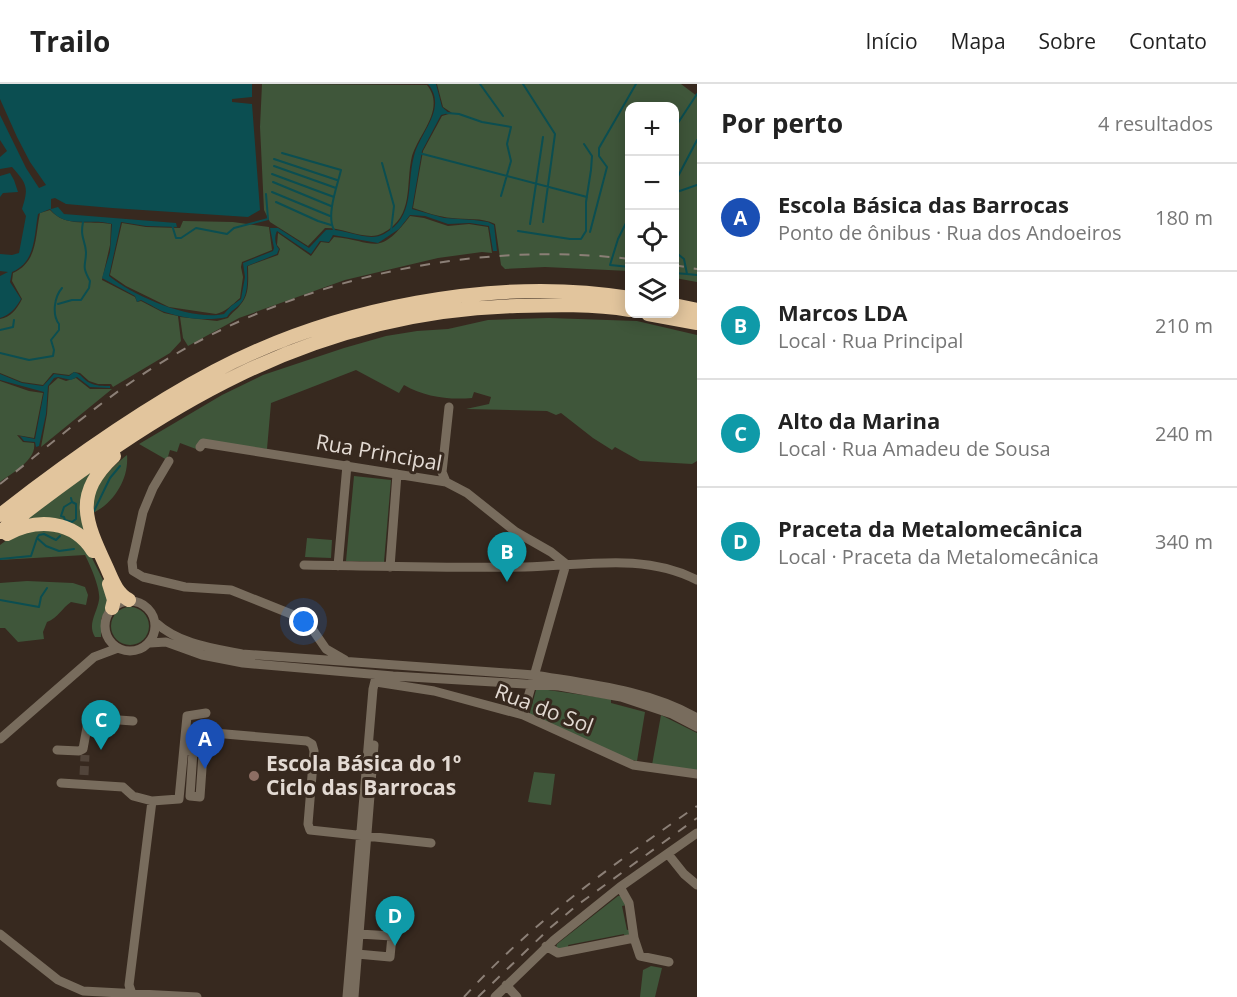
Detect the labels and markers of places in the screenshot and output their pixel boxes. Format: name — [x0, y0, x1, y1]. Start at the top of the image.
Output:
pin: B — [488, 532, 526, 582]
pin: C — [82, 700, 120, 750]
pin: A — [186, 720, 224, 769]
place label: Escola Básica do 1º Ciclo das Barrocas — [266, 749, 461, 801]
marker: Escola Básica do 1º Ciclo das Barrocas — [247, 769, 261, 783]
pin: D — [376, 896, 414, 946]

